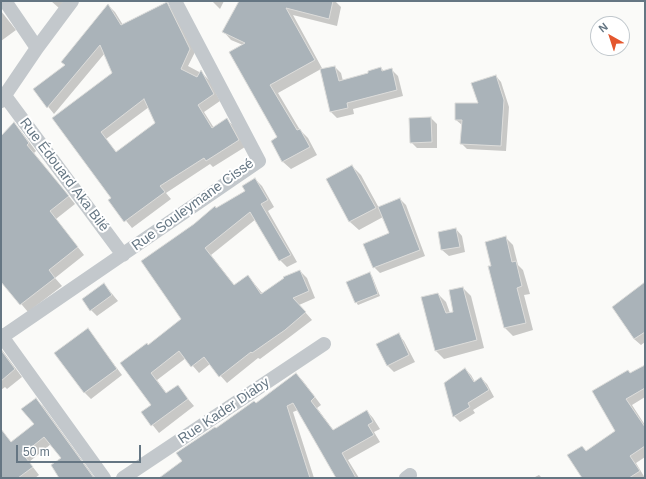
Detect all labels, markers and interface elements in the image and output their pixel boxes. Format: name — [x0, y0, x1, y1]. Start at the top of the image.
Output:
north arrow — [590, 16, 630, 56]
text: N — [596, 20, 610, 35]
street label: Rue Édouard Aka Bilé — [16, 115, 112, 235]
street label: Rue Souleymane Cissé — [129, 155, 257, 255]
street label: Rue Kader Diaby — [175, 374, 273, 448]
scale bar — [18, 437, 143, 463]
text: 50 m — [23, 445, 50, 459]

